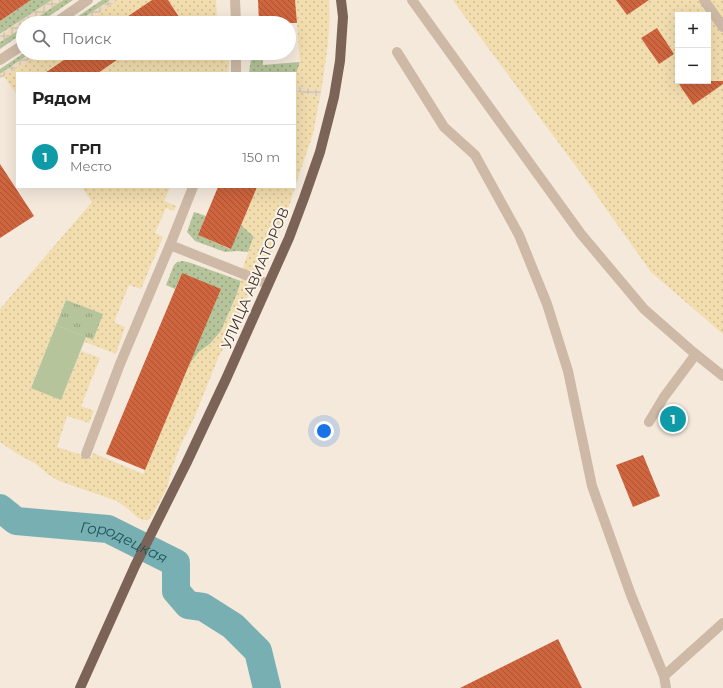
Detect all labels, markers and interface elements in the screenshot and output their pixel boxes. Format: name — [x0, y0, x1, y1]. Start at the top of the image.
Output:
map controls — [675, 12, 711, 84]
button: + — [675, 12, 711, 48]
search box — [16, 16, 296, 60]
icon: search — [30, 27, 52, 49]
text: Поиск — [62, 29, 111, 48]
button: − — [675, 48, 711, 84]
text: Рядом — [32, 88, 91, 108]
text: ГРП — [70, 139, 102, 158]
text: 1 — [42, 149, 48, 165]
text: 150 m — [242, 149, 280, 165]
text: Место — [70, 158, 112, 174]
street label: УЛИЦА АВИАТОРОВ — [217, 204, 293, 352]
pin: 1 — [660, 404, 686, 434]
your location — [314, 421, 334, 441]
water label: Городецкая — [80, 517, 171, 567]

